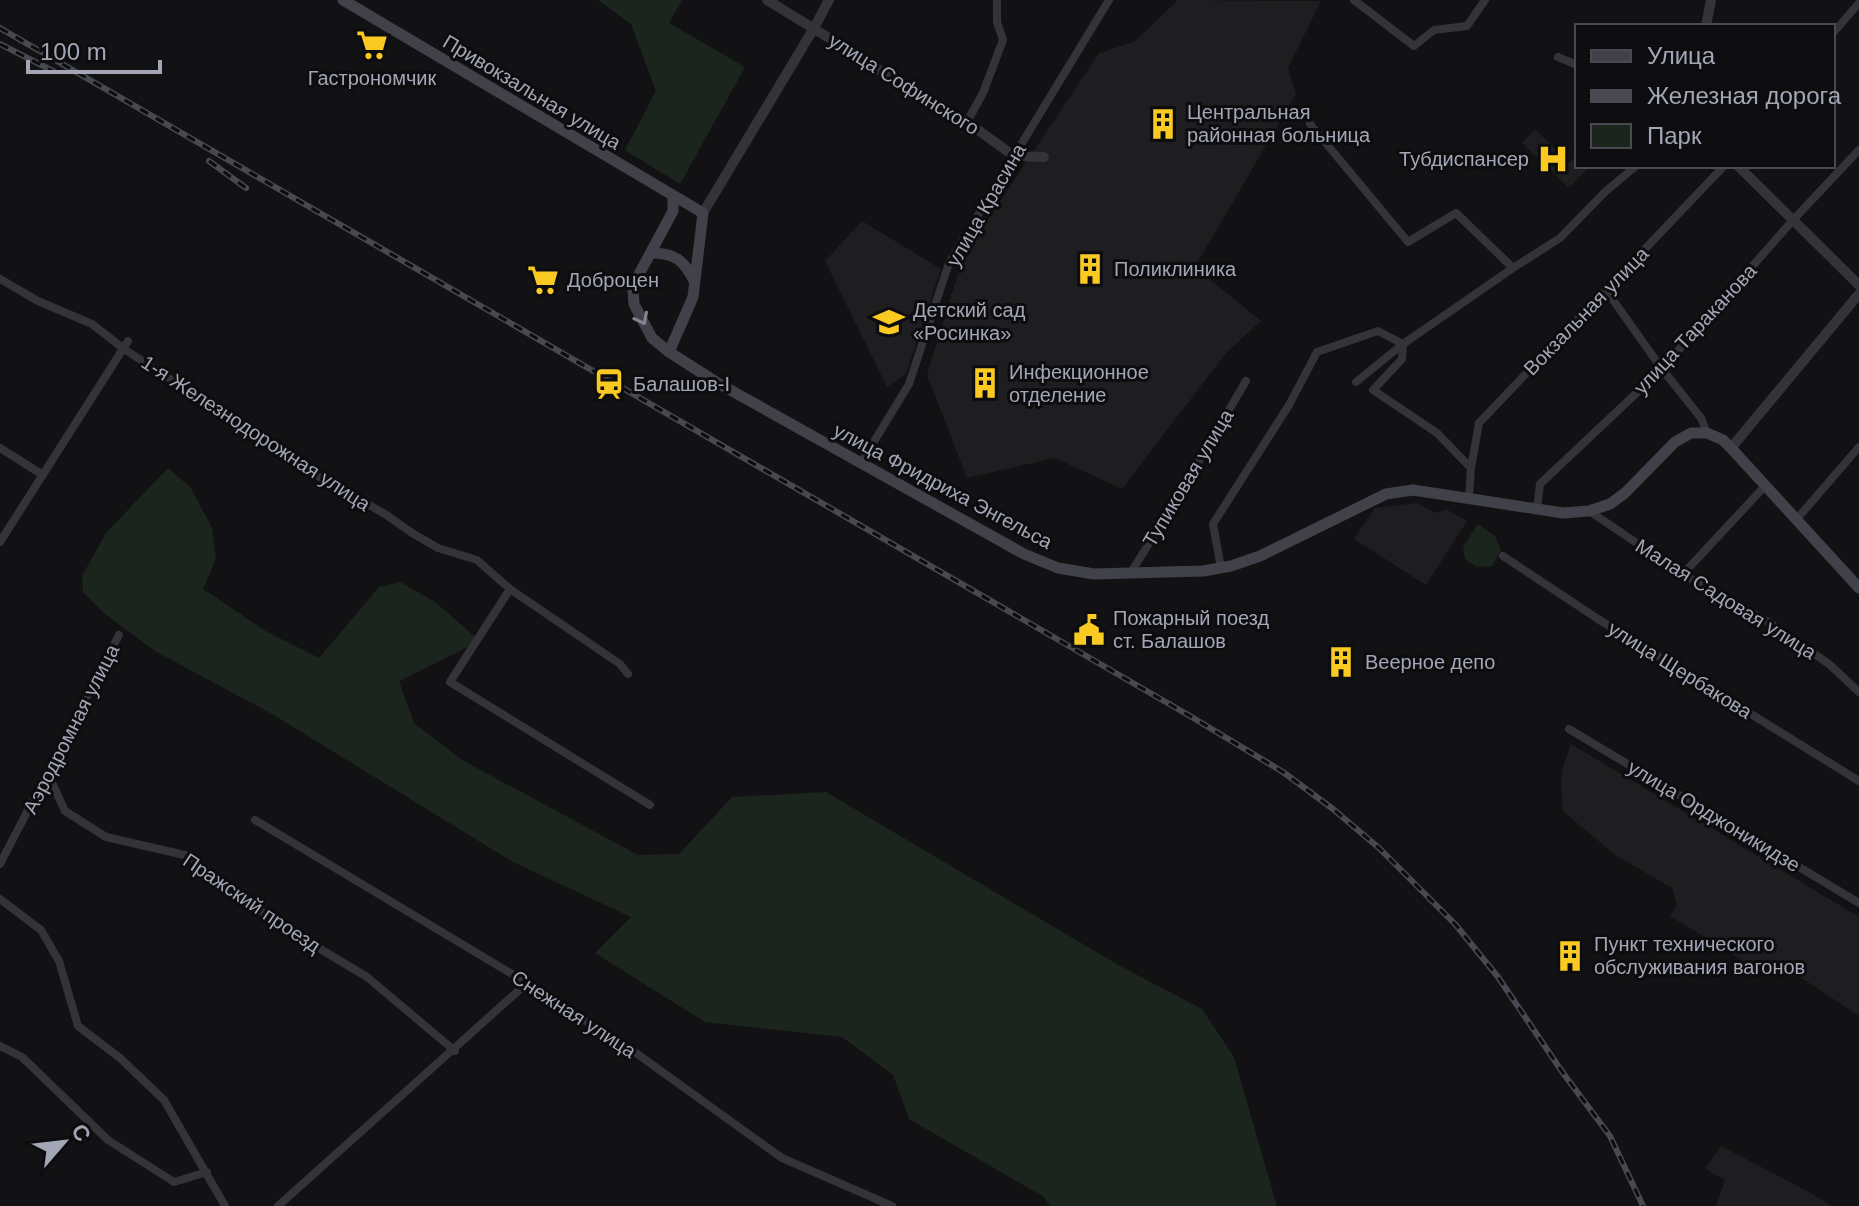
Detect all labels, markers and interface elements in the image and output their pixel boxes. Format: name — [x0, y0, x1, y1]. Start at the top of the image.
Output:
scale bar — [28, 24, 160, 74]
legend — [1575, 24, 1835, 168]
supermarket icon: Гастрономчик — [355, 28, 389, 62]
street label: улица Софинского — [825, 29, 983, 139]
street label: Привокзальная улица — [439, 30, 625, 154]
text: 100 m — [40, 38, 107, 65]
text: Улица — [1647, 42, 1716, 69]
place label: Гастрономчик — [308, 67, 436, 89]
text: Железная дорога — [1647, 82, 1842, 109]
place label: Центральная районная больница — [1187, 101, 1371, 146]
building icon: Центральная районная больница — [1146, 107, 1180, 141]
text: Парк — [1647, 122, 1702, 149]
street label: улица Красина — [942, 139, 1030, 270]
hospital icon: Тубдиспансер — [1536, 142, 1570, 176]
place label: Тубдиспансер — [1399, 148, 1529, 170]
street label: Вокзальная улица — [1519, 242, 1653, 380]
building icon: Поликлиника — [1073, 252, 1107, 286]
place label: Поликлиника — [1114, 258, 1237, 280]
street label: улица Тараканова — [1629, 259, 1761, 398]
supermarket icon: Доброцен — [526, 263, 560, 297]
place label: Доброцен — [567, 269, 659, 291]
place label: Детский сад «Росинка» — [913, 299, 1026, 344]
school or university icon: Детский сад «Росинка» — [872, 305, 906, 339]
one-way arrow — [632, 311, 647, 326]
street label: 1-я Железнодорожная улица — [138, 351, 375, 516]
place label: Инфекционное отделение — [1009, 361, 1149, 406]
building icon: Инфекционное отделение — [968, 366, 1002, 400]
station icon: Балашов-I — [592, 367, 626, 401]
place label: Балашов-I — [633, 373, 730, 395]
street label: Тупиковая улица — [1138, 405, 1238, 551]
street label: улица Фридриха Энгельса — [830, 419, 1057, 553]
street label: Малая Садовая улица — [1632, 534, 1821, 664]
place label: Пожарный поезд ст. Балашов — [1113, 607, 1269, 652]
public building icon: Пожарный поезд ст. Балашов — [1072, 613, 1106, 647]
street label: улица Щербакова — [1604, 617, 1757, 724]
street label: Аэродромная улица — [19, 640, 124, 817]
building icon: Веерное депо — [1324, 645, 1358, 679]
place label: Веерное депо — [1365, 651, 1495, 673]
street label: улица Орджоникидзе — [1624, 756, 1804, 876]
street label: Пражский проезд — [179, 849, 325, 957]
place label: Пункт технического обслуживания вагонов — [1594, 933, 1805, 978]
building icon: Пункт технического обслуживания вагонов — [1553, 939, 1587, 973]
street label: Снежная улица — [508, 966, 641, 1063]
north arrow — [24, 1102, 104, 1182]
text: С — [66, 1120, 96, 1146]

